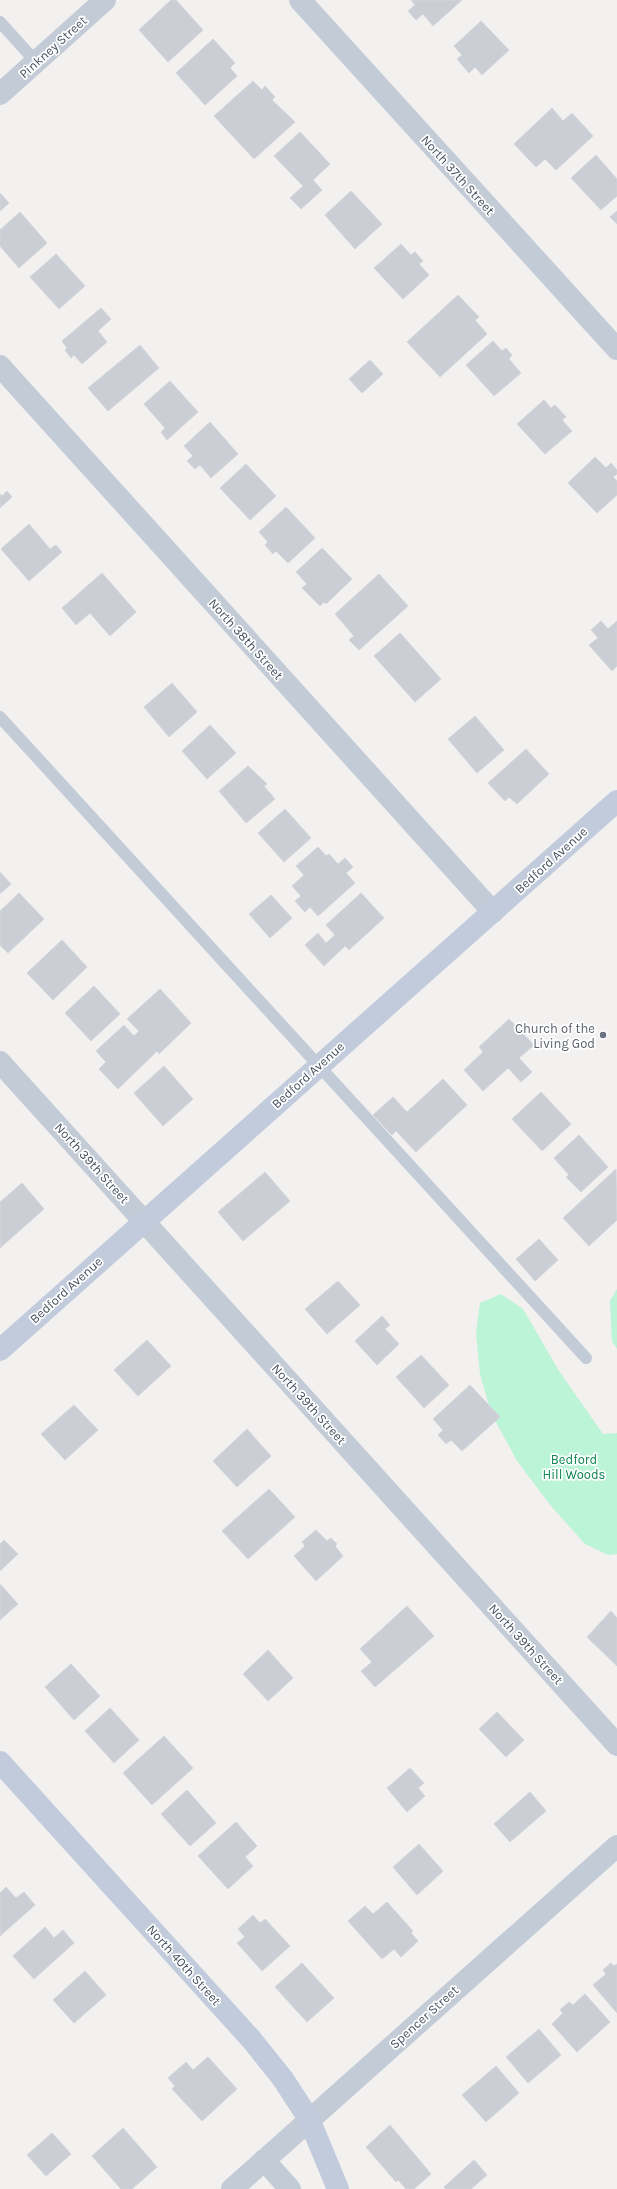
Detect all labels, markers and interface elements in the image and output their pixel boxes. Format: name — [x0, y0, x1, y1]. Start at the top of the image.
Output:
street label: Pinkney Street — [16, 13, 90, 81]
street label: North 37th Street — [418, 132, 498, 218]
street label: North 38th Street — [206, 595, 286, 683]
street label: Bedford Avenue — [512, 823, 591, 896]
place label: Church of the Living God — [515, 1021, 595, 1051]
marker: Church of the Living God — [598, 1030, 608, 1040]
street label: Bedford Avenue — [269, 1038, 348, 1111]
street label: North 39th Street — [52, 1120, 132, 1206]
street label: Bedford Avenue — [27, 1253, 106, 1326]
street label: North 39th Street — [269, 1361, 349, 1447]
park label: Bedford Hill Woods — [543, 1452, 606, 1482]
street label: North 39th Street — [486, 1601, 566, 1687]
street label: North 40th Street — [144, 1922, 224, 2008]
street label: Spencer Street — [387, 1982, 461, 2052]

